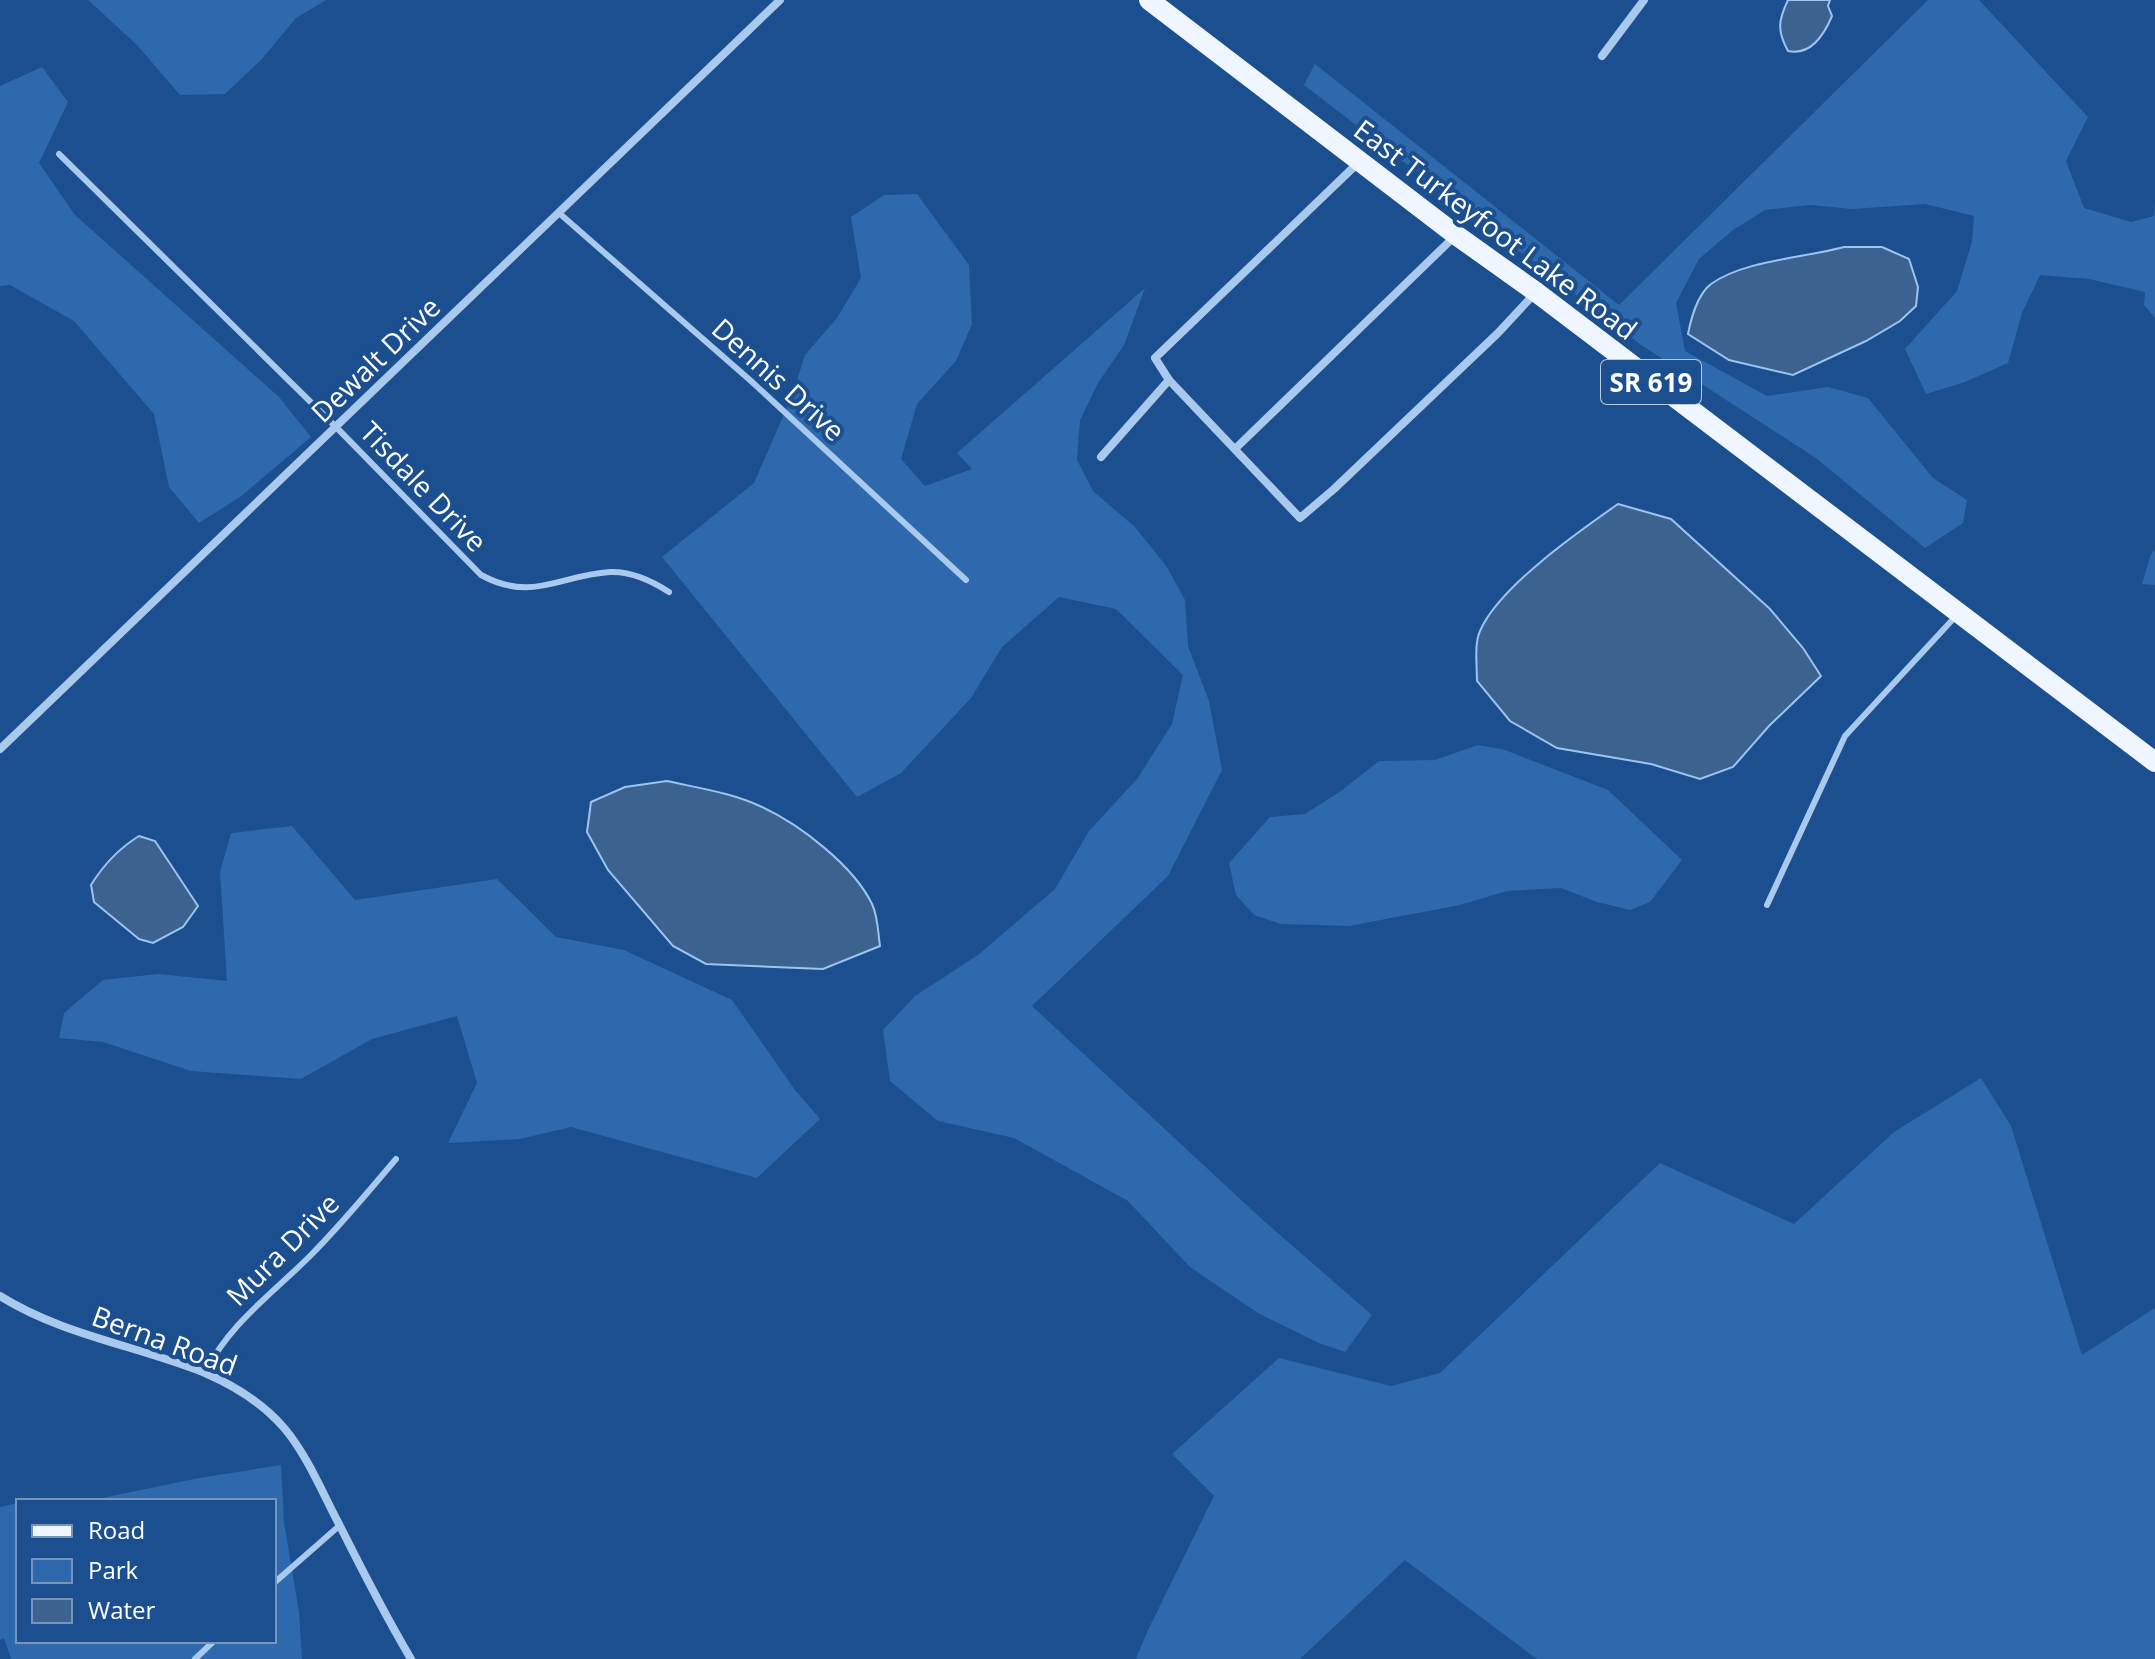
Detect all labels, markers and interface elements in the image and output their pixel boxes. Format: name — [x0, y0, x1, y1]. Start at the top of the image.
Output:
street label: East Turkeyfoot Lake Road — [1347, 110, 1645, 348]
street label: Dewalt Drive — [302, 288, 448, 430]
street label: Dennis Drive — [704, 309, 854, 449]
road number: SR 619 — [1601, 360, 1701, 404]
street label: Tisdale Drive — [352, 413, 496, 559]
street label: Mura Drive — [217, 1184, 347, 1314]
street label: Berna Road — [87, 1296, 243, 1384]
legend — [16, 1499, 276, 1643]
text: Road — [88, 1513, 145, 1546]
text: Park — [88, 1553, 139, 1586]
text: Water — [88, 1593, 156, 1626]

